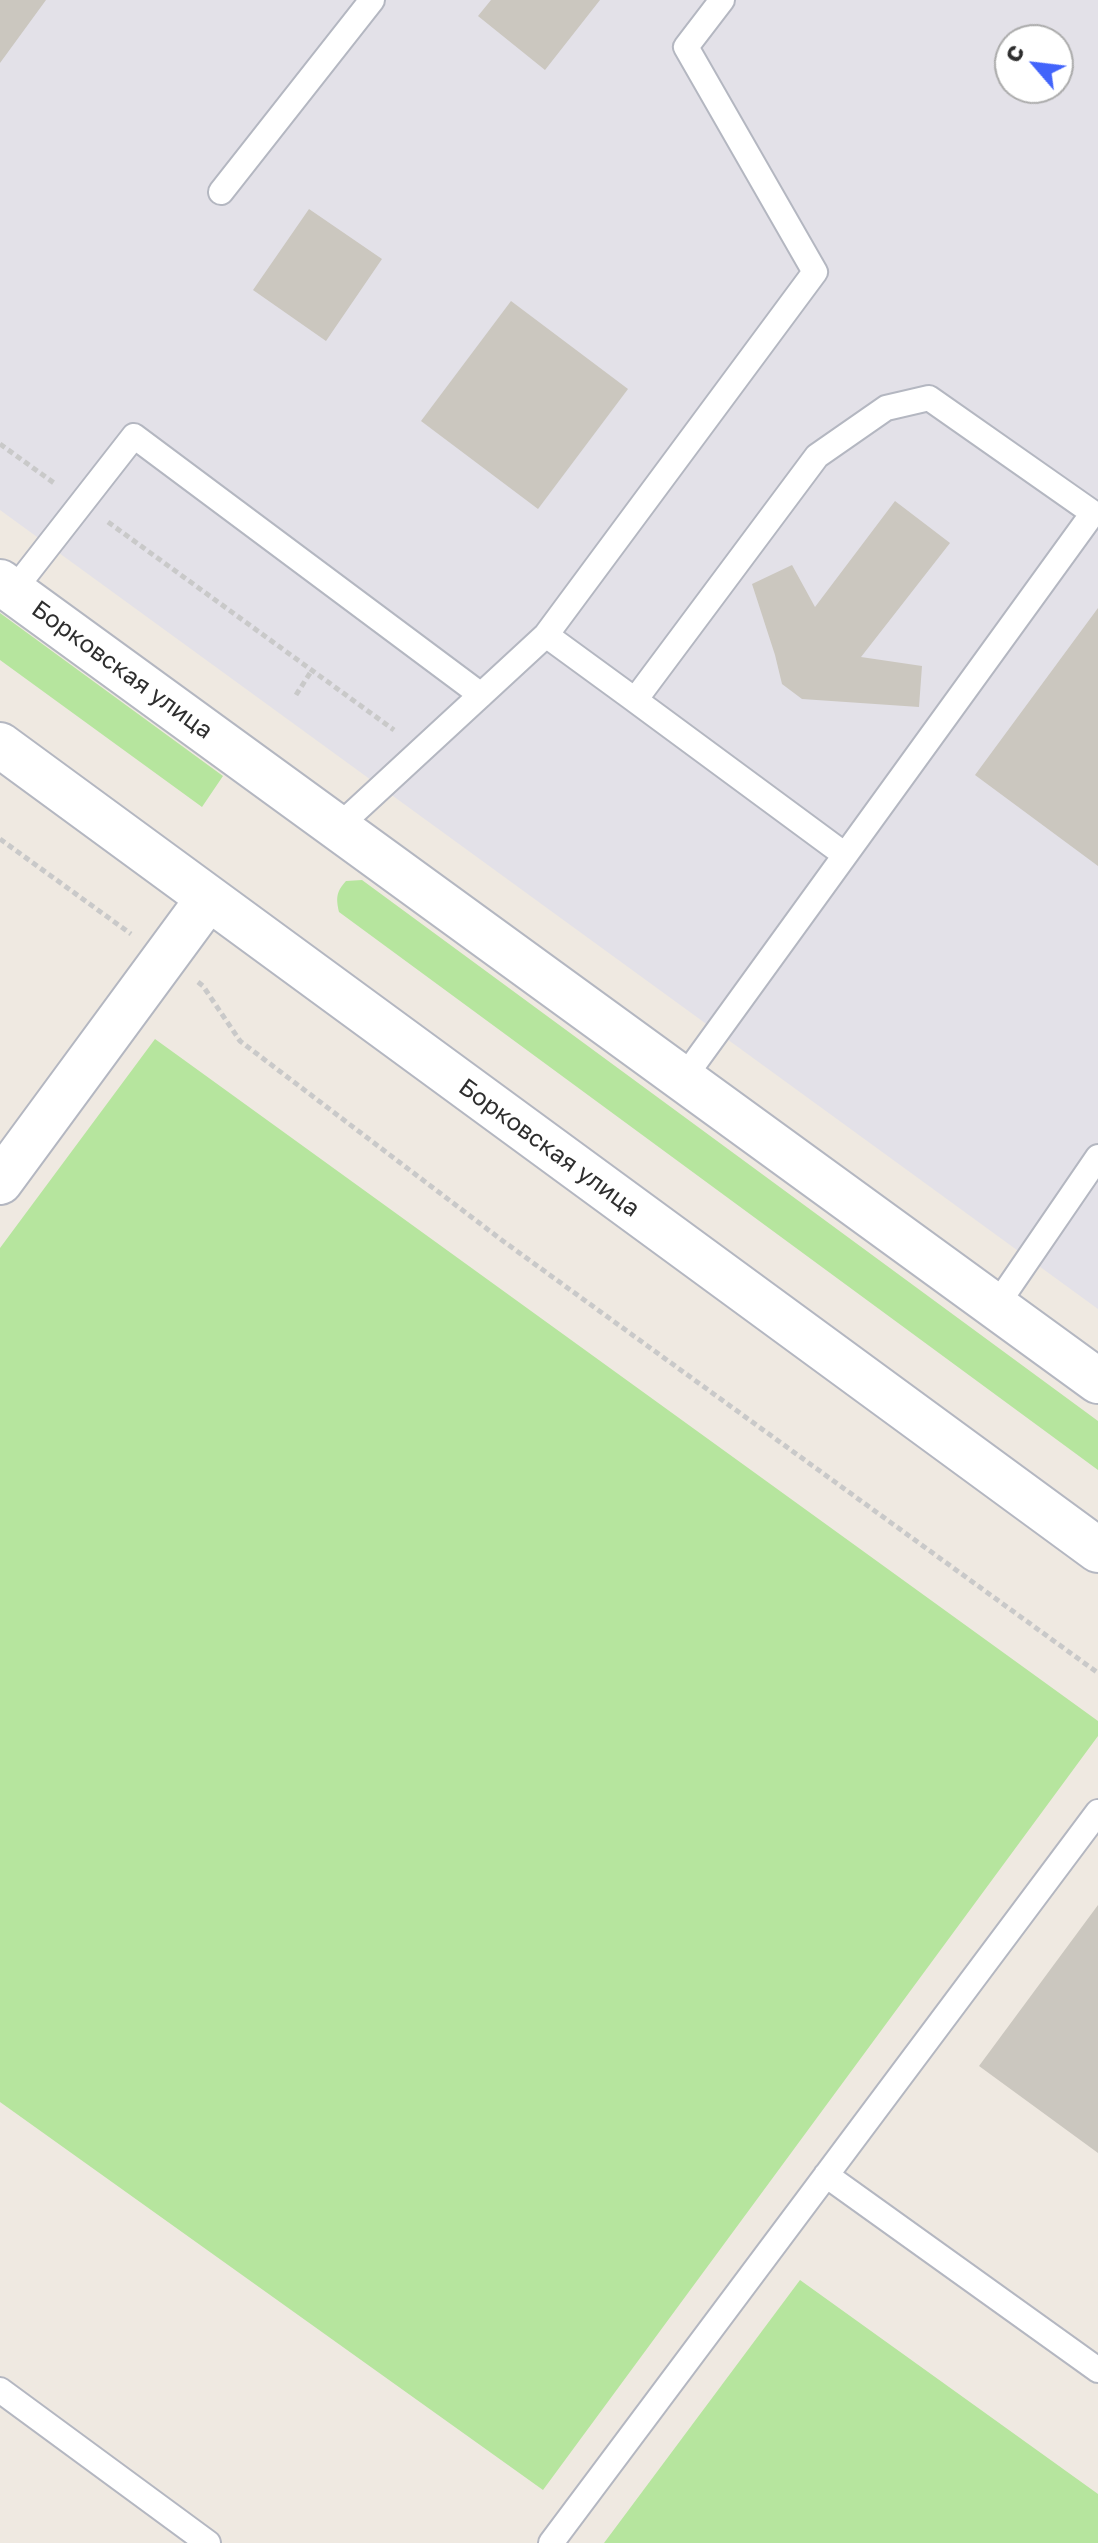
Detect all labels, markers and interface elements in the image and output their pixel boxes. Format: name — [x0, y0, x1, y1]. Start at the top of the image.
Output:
north arrow — [994, 24, 1074, 104]
text: С — [999, 40, 1030, 67]
street label: Борковская улица — [26, 595, 218, 745]
street label: Борковская улица — [453, 1073, 645, 1223]

